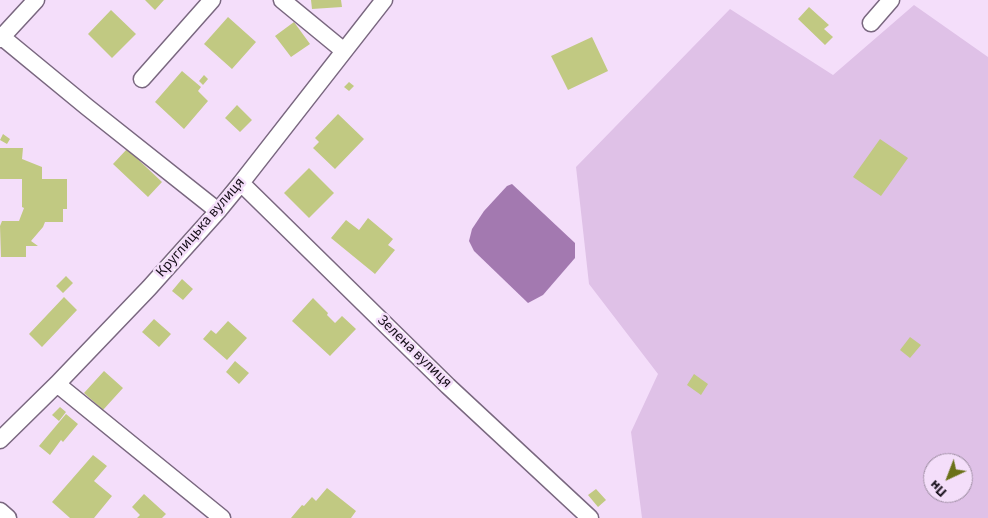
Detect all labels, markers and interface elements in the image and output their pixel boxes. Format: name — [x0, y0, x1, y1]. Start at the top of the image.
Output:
street label: Круглицька вулиця — [153, 174, 249, 282]
street label: Зелена вулиця — [373, 312, 455, 392]
north arrow — [923, 453, 973, 503]
text: Пн — [925, 475, 952, 501]

